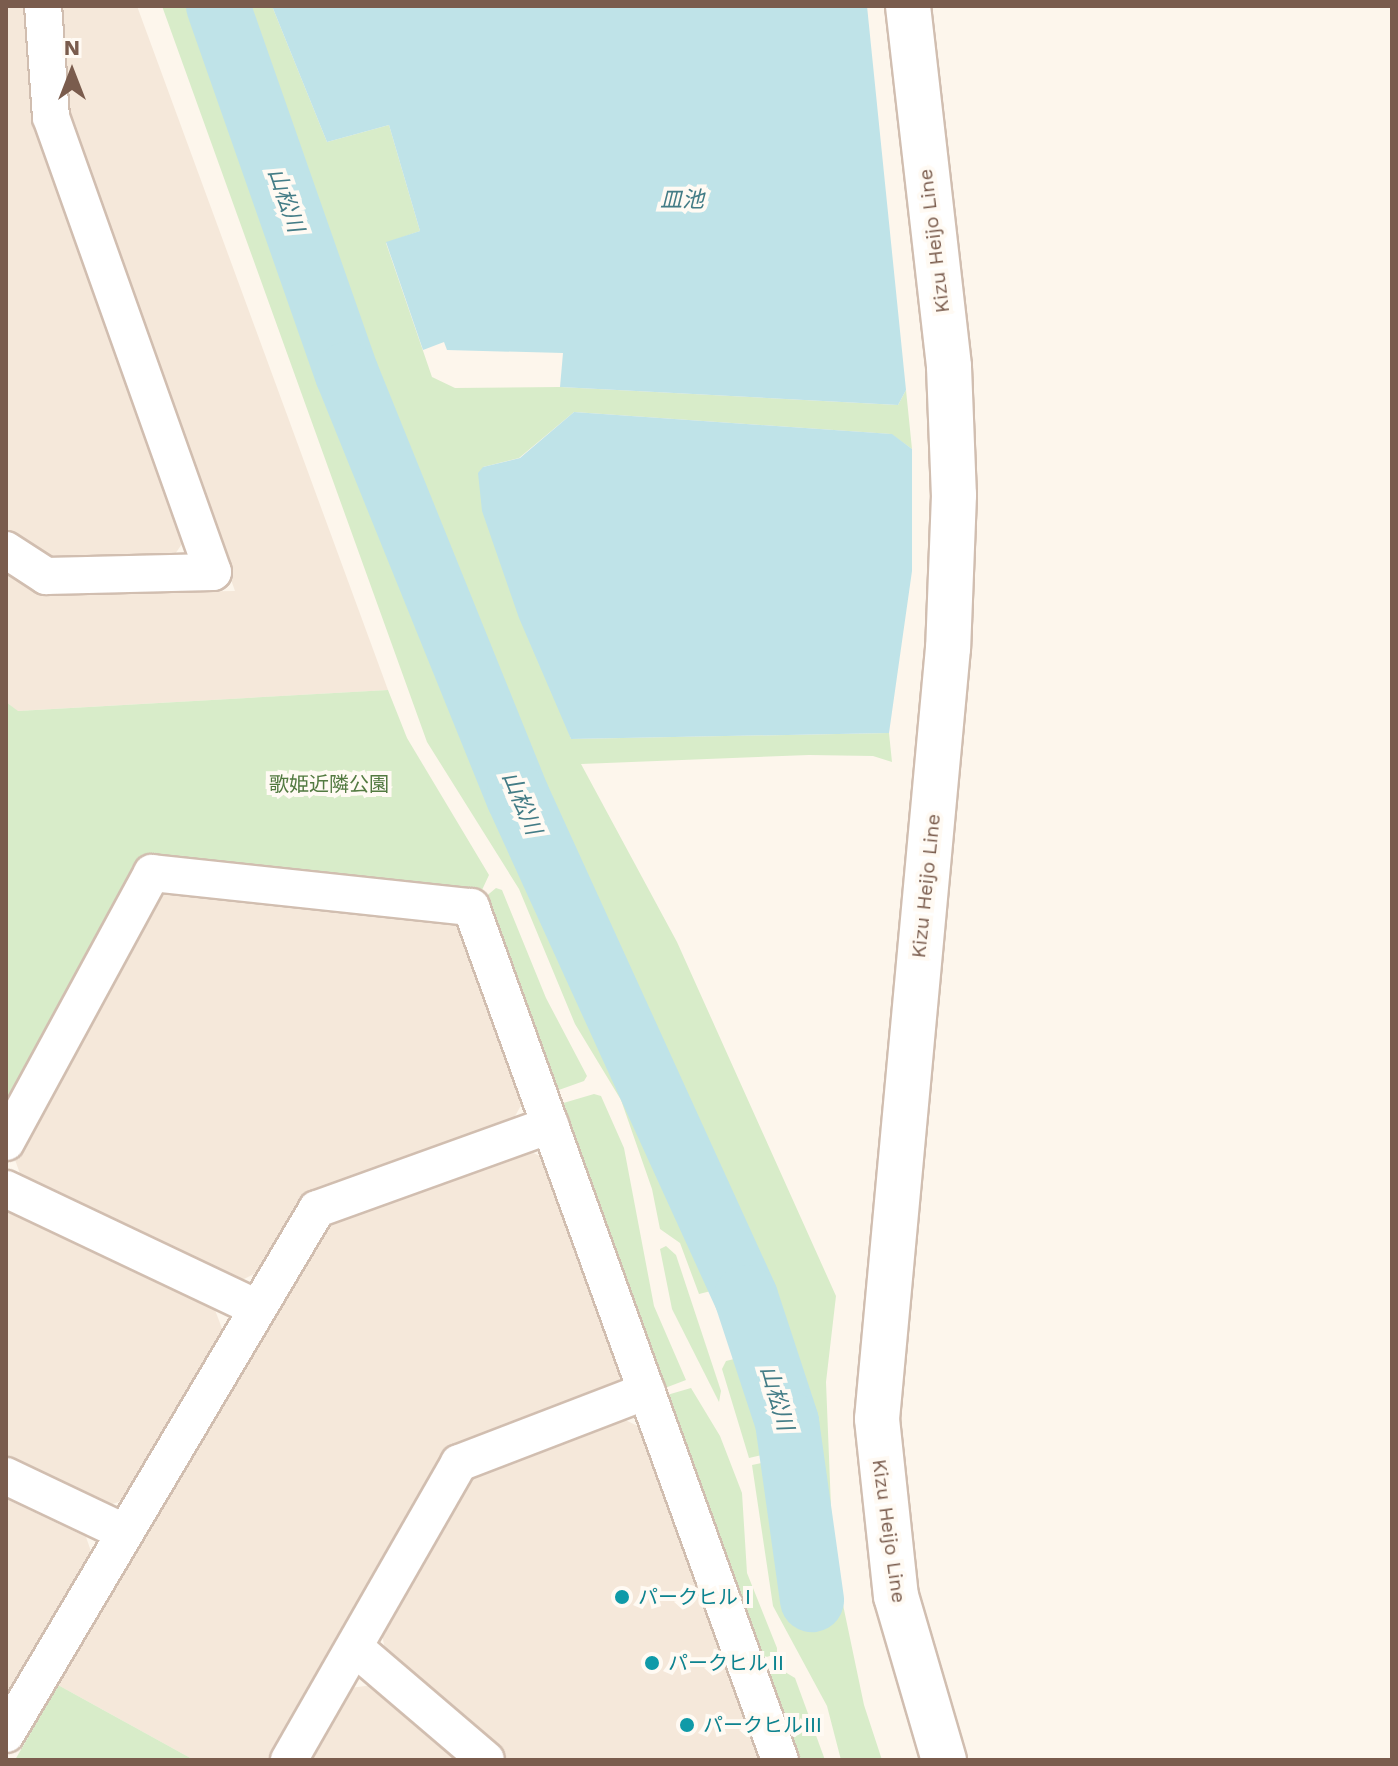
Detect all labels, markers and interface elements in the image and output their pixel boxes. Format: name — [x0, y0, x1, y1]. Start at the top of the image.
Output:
north arrow — [32, 32, 112, 112]
text: N — [64, 35, 80, 60]
water label: 山松川 — [263, 165, 309, 235]
street label: Kizu Heijo Line — [913, 168, 955, 314]
water label: 皿池 — [660, 187, 704, 213]
water label: 山松川 — [497, 767, 547, 839]
park label: 歌姫近隣公園 — [269, 772, 389, 796]
street label: Kizu Heijo Line — [906, 813, 946, 959]
water label: 山松川 — [755, 1363, 799, 1433]
street label: Kizu Heijo Line — [867, 1458, 911, 1604]
place label: パークヒルⅠ — [638, 1585, 758, 1609]
marker: パークヒルⅠ — [613, 1588, 631, 1606]
place label: パークヒルⅡ — [668, 1651, 788, 1675]
marker: パークヒルⅡ — [643, 1654, 661, 1672]
place label: パークヒルⅢ — [703, 1713, 823, 1737]
marker: パークヒルⅢ — [678, 1716, 696, 1734]

